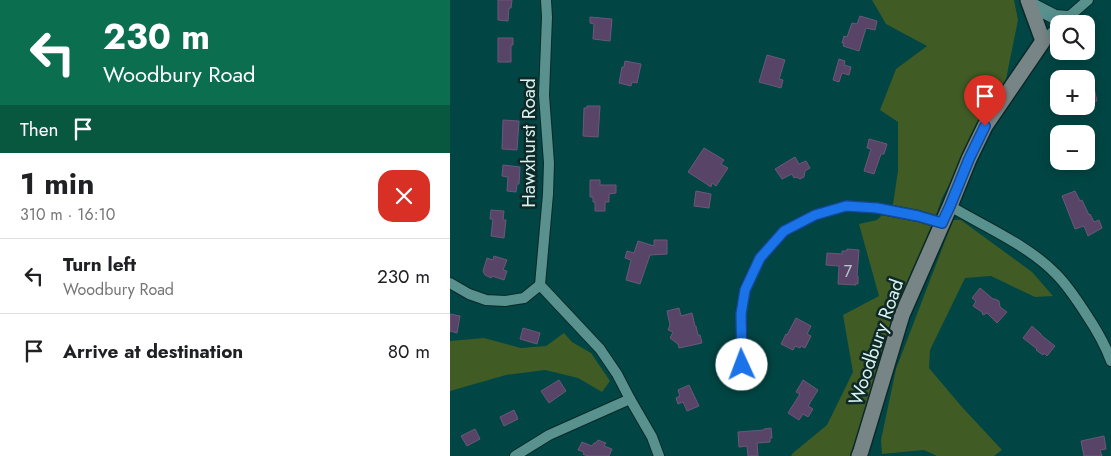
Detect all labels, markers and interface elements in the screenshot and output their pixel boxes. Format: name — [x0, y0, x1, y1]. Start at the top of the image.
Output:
text: 230 m — [103, 12, 210, 62]
map controls — [1050, 15, 1095, 170]
button: search — [1050, 15, 1095, 60]
icon: left — [20, 20, 85, 85]
text: Woodbury Road — [103, 58, 256, 90]
button: + — [1050, 70, 1095, 115]
pin — [964, 75, 1006, 126]
street label: Hawxhurst Road — [515, 78, 542, 208]
icon: arrive — [971, 82, 999, 110]
icon: arrive — [69, 115, 97, 143]
text: Then — [20, 116, 59, 143]
button: − — [1050, 125, 1095, 170]
text: 1 min — [20, 162, 94, 205]
button: close — [378, 170, 430, 222]
text: 310 m · 16:10 — [20, 203, 115, 226]
text: Turn left — [63, 251, 136, 278]
house number: 7 — [844, 260, 853, 283]
icon: left — [20, 262, 48, 290]
text: 230 m — [377, 263, 430, 290]
street label: Woodbury Road — [842, 275, 910, 409]
text: Woodbury Road — [63, 278, 174, 301]
icon: arrive — [20, 337, 48, 365]
text: Arrive at destination — [63, 338, 243, 365]
text: 80 m — [388, 338, 430, 365]
position arrow — [715, 338, 767, 390]

